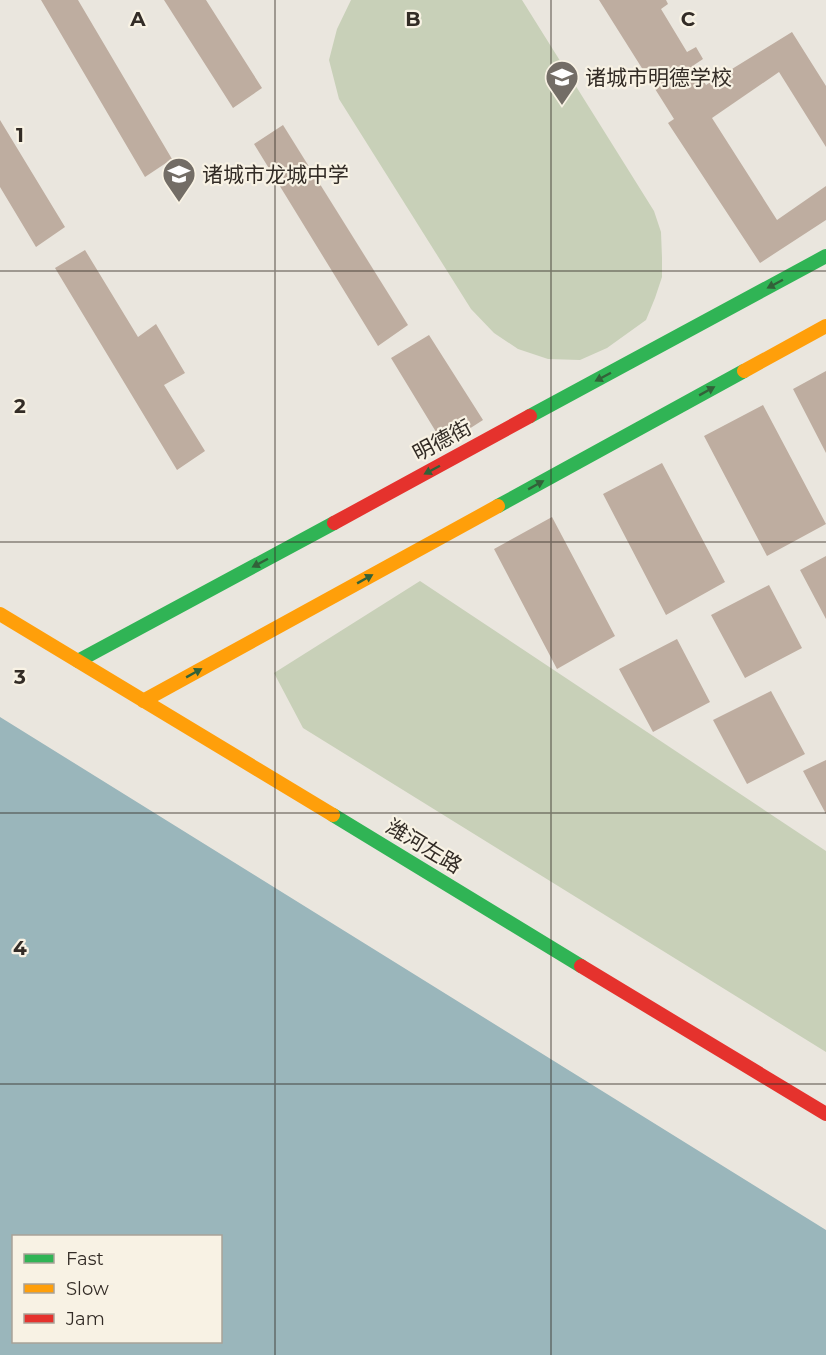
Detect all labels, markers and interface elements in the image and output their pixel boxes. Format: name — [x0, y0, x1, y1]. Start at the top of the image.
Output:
text: A — [129, 7, 146, 31]
text: B — [405, 7, 421, 31]
text: C — [681, 7, 696, 31]
school or university icon: 诸城市明德学校 — [544, 59, 580, 106]
place label: 诸城市明德学校 — [585, 65, 732, 90]
text: 1 — [16, 123, 24, 147]
school or university icon: 诸城市龙城中学 — [161, 156, 197, 203]
place label: 诸城市龙城中学 — [202, 162, 349, 187]
one-way arrow — [766, 279, 783, 289]
one-way arrow — [594, 372, 611, 382]
one-way arrow — [699, 386, 716, 396]
text: 2 — [14, 394, 26, 418]
street label: 明德街 — [408, 414, 476, 466]
one-way arrow — [423, 465, 440, 475]
one-way arrow — [528, 480, 545, 490]
one-way arrow — [251, 558, 268, 568]
one-way arrow — [357, 574, 374, 584]
text: 3 — [13, 665, 26, 689]
one-way arrow — [186, 668, 203, 678]
street label: 潍河左路 — [382, 814, 466, 878]
text: 4 — [13, 936, 27, 960]
legend — [12, 1235, 222, 1343]
text: Fast — [66, 1248, 104, 1270]
text: Slow — [66, 1278, 109, 1300]
text: Jam — [65, 1308, 105, 1330]

